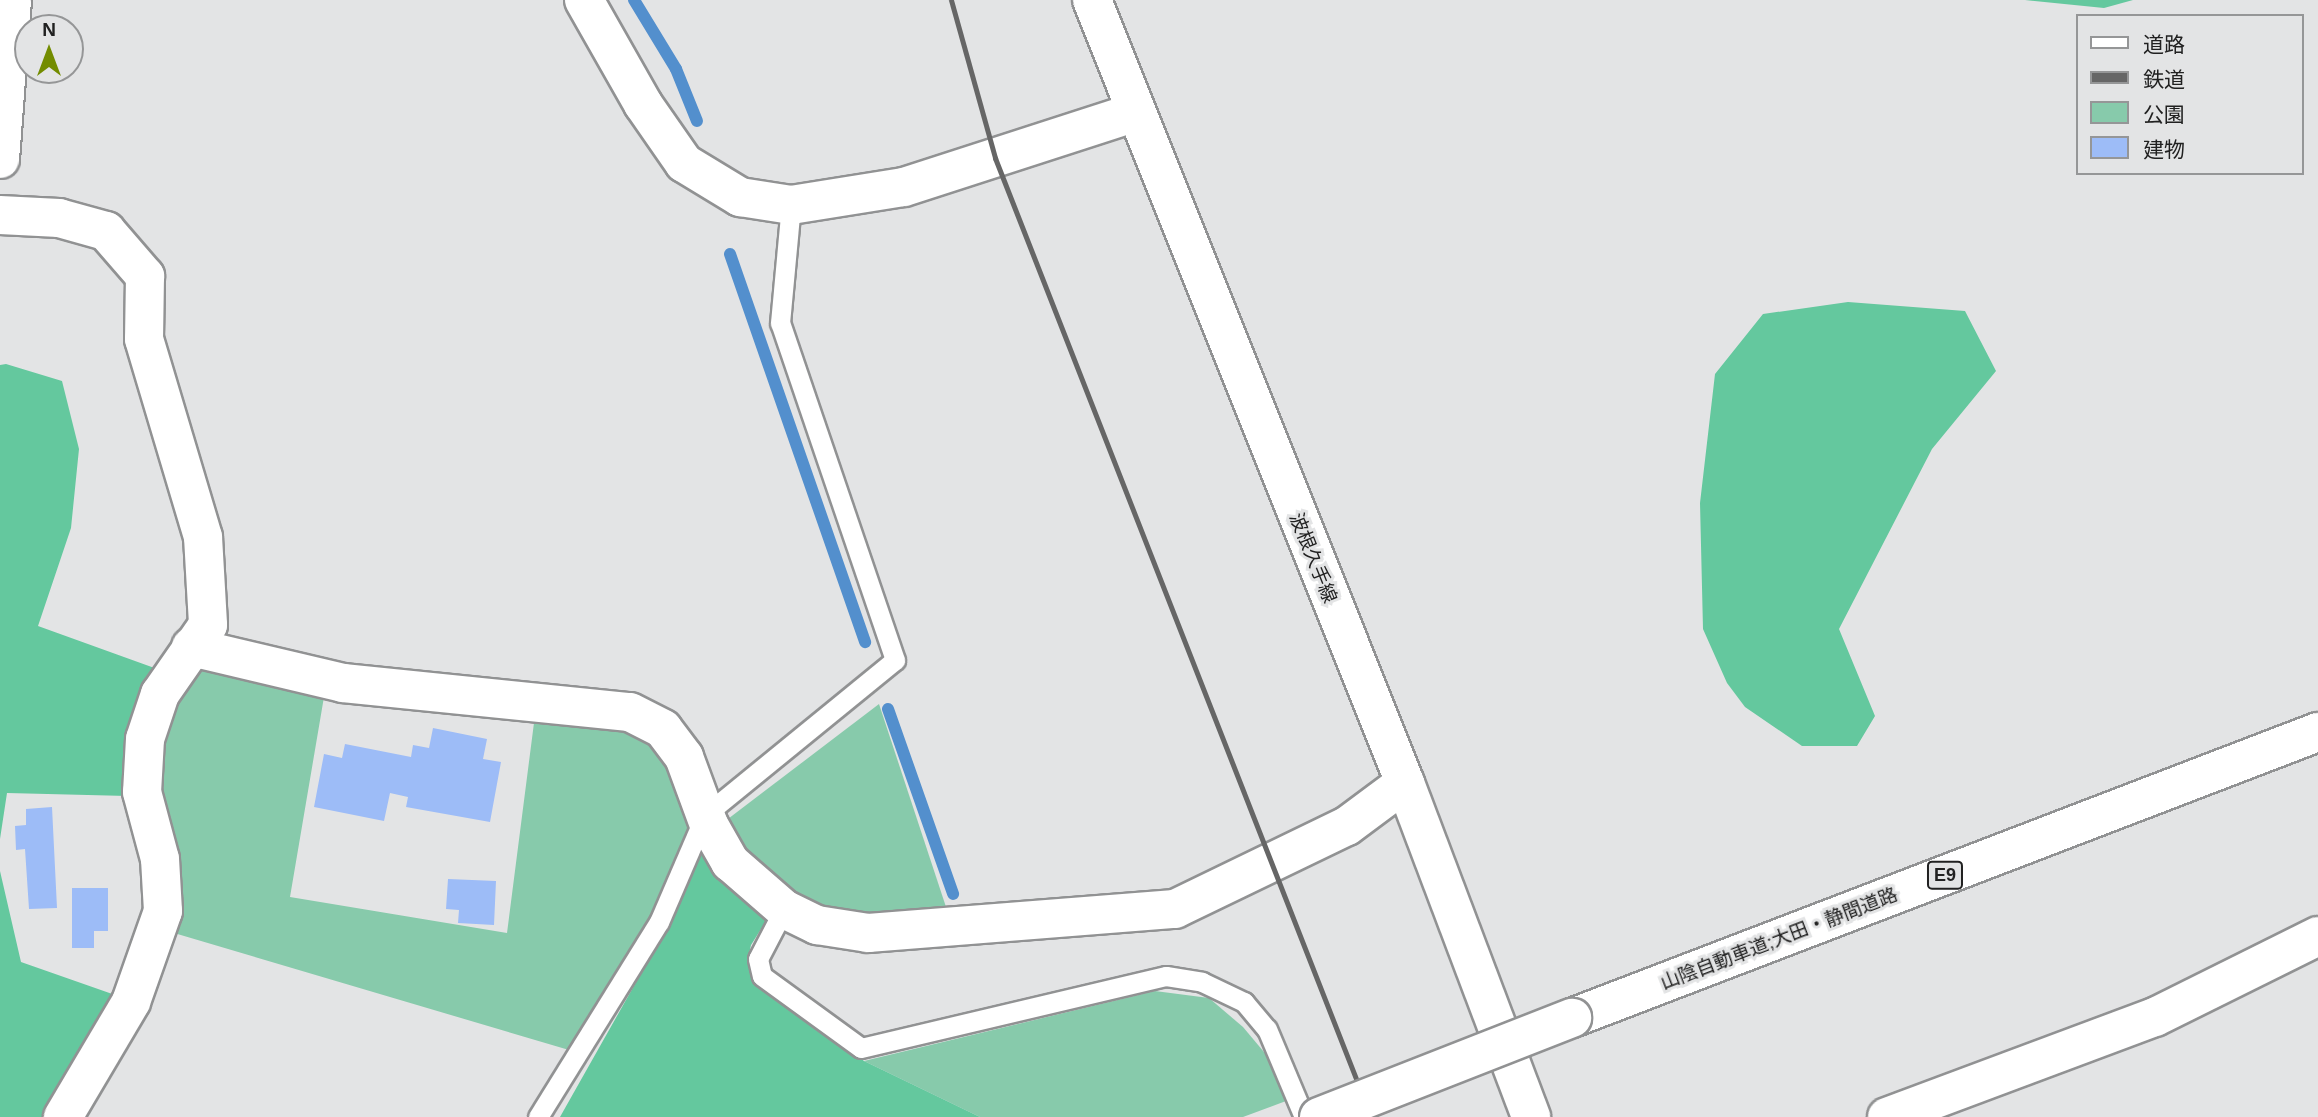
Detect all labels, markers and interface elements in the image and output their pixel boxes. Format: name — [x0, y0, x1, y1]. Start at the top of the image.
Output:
north arrow — [14, 14, 84, 84]
legend — [2076, 14, 2304, 175]
text: N — [42, 19, 56, 40]
text: 道路 — [2143, 33, 2185, 56]
text: 鉄道 — [2143, 68, 2185, 91]
text: 公園 — [2143, 103, 2185, 126]
text: 建物 — [2143, 138, 2185, 161]
street label: 波根久手線 — [1285, 510, 1341, 606]
road number: E9 — [1926, 860, 1964, 890]
street label: 山陰自動車道;大田・静間道路 — [1657, 883, 1901, 995]

